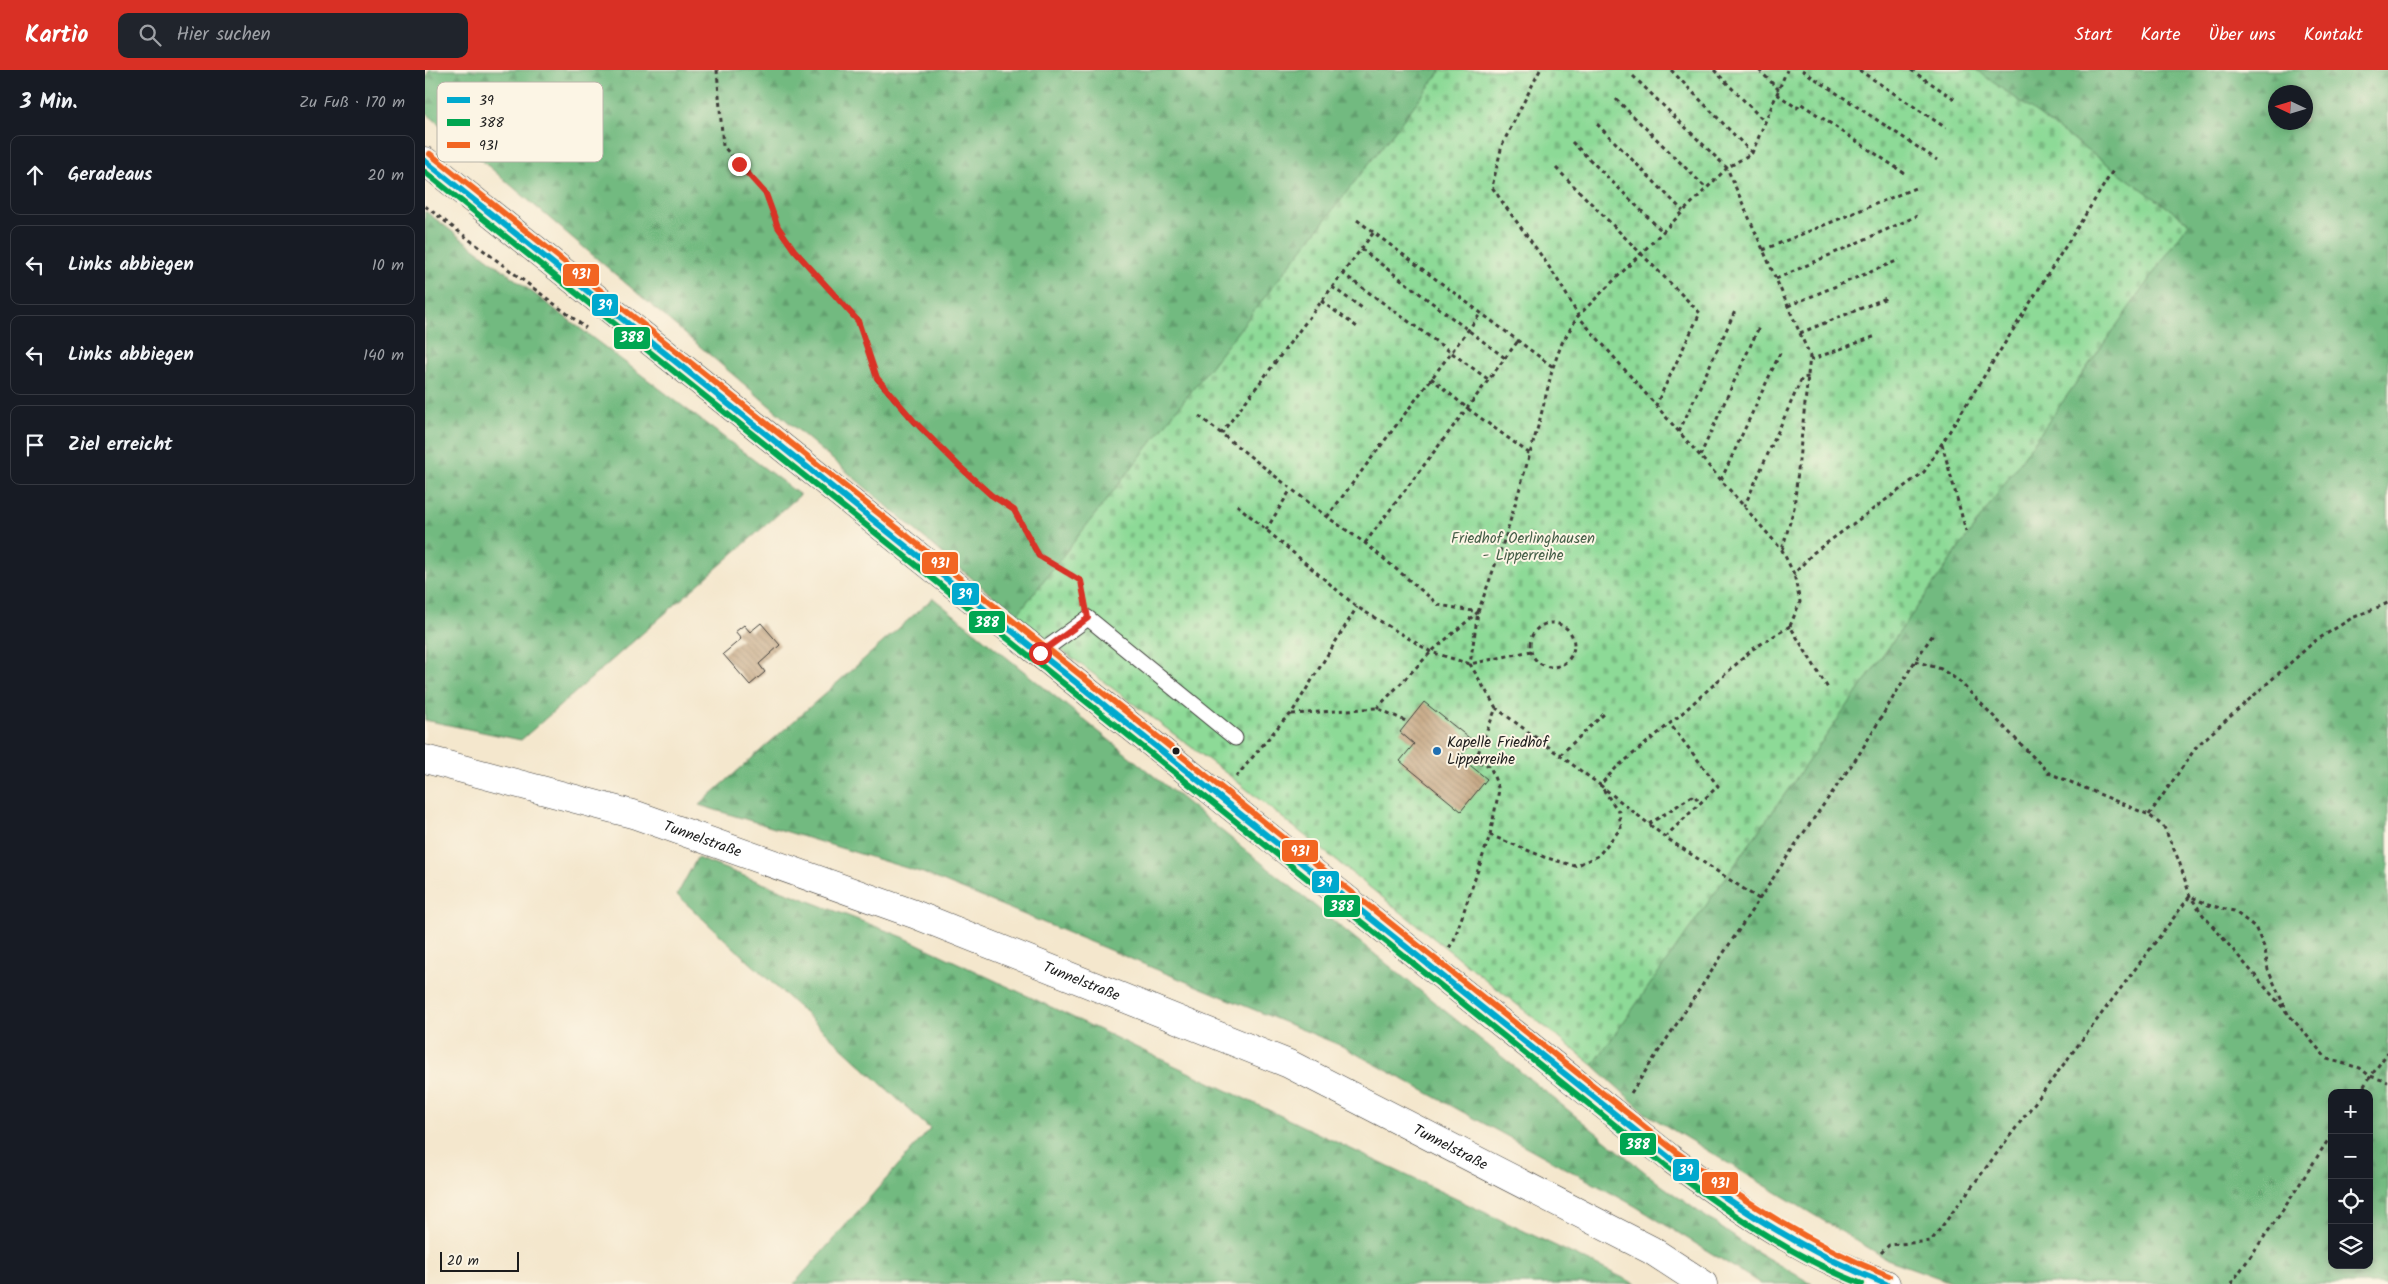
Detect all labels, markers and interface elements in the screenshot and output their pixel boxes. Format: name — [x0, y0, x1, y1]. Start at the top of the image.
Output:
search box — [118, 13, 468, 58]
text: Kartio — [25, 16, 88, 55]
text: Hier suchen — [176, 20, 271, 50]
icon: search — [136, 21, 164, 49]
text: Start — [2074, 21, 2112, 50]
text: Karte — [2140, 21, 2180, 50]
text: Über uns — [2208, 21, 2276, 50]
text: Kontakt — [2304, 21, 2363, 50]
legend — [437, 82, 603, 162]
north arrow — [2268, 85, 2313, 130]
text: 3 Min. — [20, 86, 78, 119]
text: Zu Fuß · 170 m — [299, 90, 405, 115]
text: 39 — [479, 90, 494, 112]
text: 388 — [479, 112, 504, 134]
text: 931 — [479, 135, 498, 157]
route end — [728, 153, 751, 176]
text: Geradeaus — [68, 160, 153, 190]
icon: ahead — [21, 161, 49, 189]
text: 20 m — [368, 163, 404, 188]
text: Links abbiegen — [68, 250, 194, 280]
icon: left — [21, 251, 49, 279]
text: 10 m — [372, 253, 404, 278]
line badge: 931 — [562, 263, 600, 287]
text: 931 — [572, 264, 591, 286]
line badge: 39 — [591, 293, 619, 317]
text: 39 — [597, 295, 612, 317]
line badge: 388 — [613, 326, 651, 350]
text: 388 — [619, 327, 645, 349]
text: Links abbiegen — [68, 340, 194, 370]
icon: left — [21, 341, 49, 369]
text: 140 m — [363, 343, 404, 368]
text: Ziel erreicht — [68, 430, 173, 460]
icon: arrive — [21, 431, 49, 459]
park label: Friedhof Oerlinghausen - Lipperreihe — [1451, 527, 1595, 568]
line badge: 931 — [921, 551, 959, 575]
text: 931 — [931, 553, 950, 575]
line badge: 39 — [951, 582, 980, 606]
text: 39 — [957, 584, 972, 606]
line badge: 388 — [968, 610, 1006, 634]
text: 388 — [974, 612, 1000, 634]
route start — [1029, 642, 1052, 665]
place label: Kapelle Friedhof Lipperreihe — [1447, 731, 1549, 772]
marker: Kapelle Friedhof Lipperreihe — [1431, 745, 1443, 757]
unlabelled marker — [1171, 746, 1181, 756]
street label: Tunnelstraße — [660, 815, 745, 865]
line badge: 931 — [1281, 839, 1319, 863]
text: 931 — [1291, 841, 1310, 863]
line badge: 39 — [1311, 870, 1340, 894]
text: 39 — [1317, 872, 1332, 894]
line badge: 388 — [1323, 894, 1361, 918]
text: 388 — [1329, 896, 1355, 918]
street label: Tunnelstraße — [1039, 956, 1124, 1008]
map controls — [2328, 1089, 2373, 1269]
button: + — [2328, 1089, 2373, 1134]
street label: Tunnelstraße — [1408, 1119, 1492, 1177]
line badge: 388 — [1619, 1132, 1657, 1156]
text: 388 — [1625, 1134, 1651, 1156]
button: − — [2328, 1134, 2373, 1179]
line badge: 39 — [1672, 1158, 1700, 1182]
text: 39 — [1678, 1160, 1693, 1182]
line badge: 931 — [1701, 1171, 1739, 1195]
text: 931 — [1711, 1173, 1730, 1195]
button: locate — [2328, 1179, 2373, 1224]
button: layers — [2328, 1224, 2373, 1269]
scale bar — [440, 1249, 519, 1272]
text: 20 m — [447, 1250, 479, 1272]

